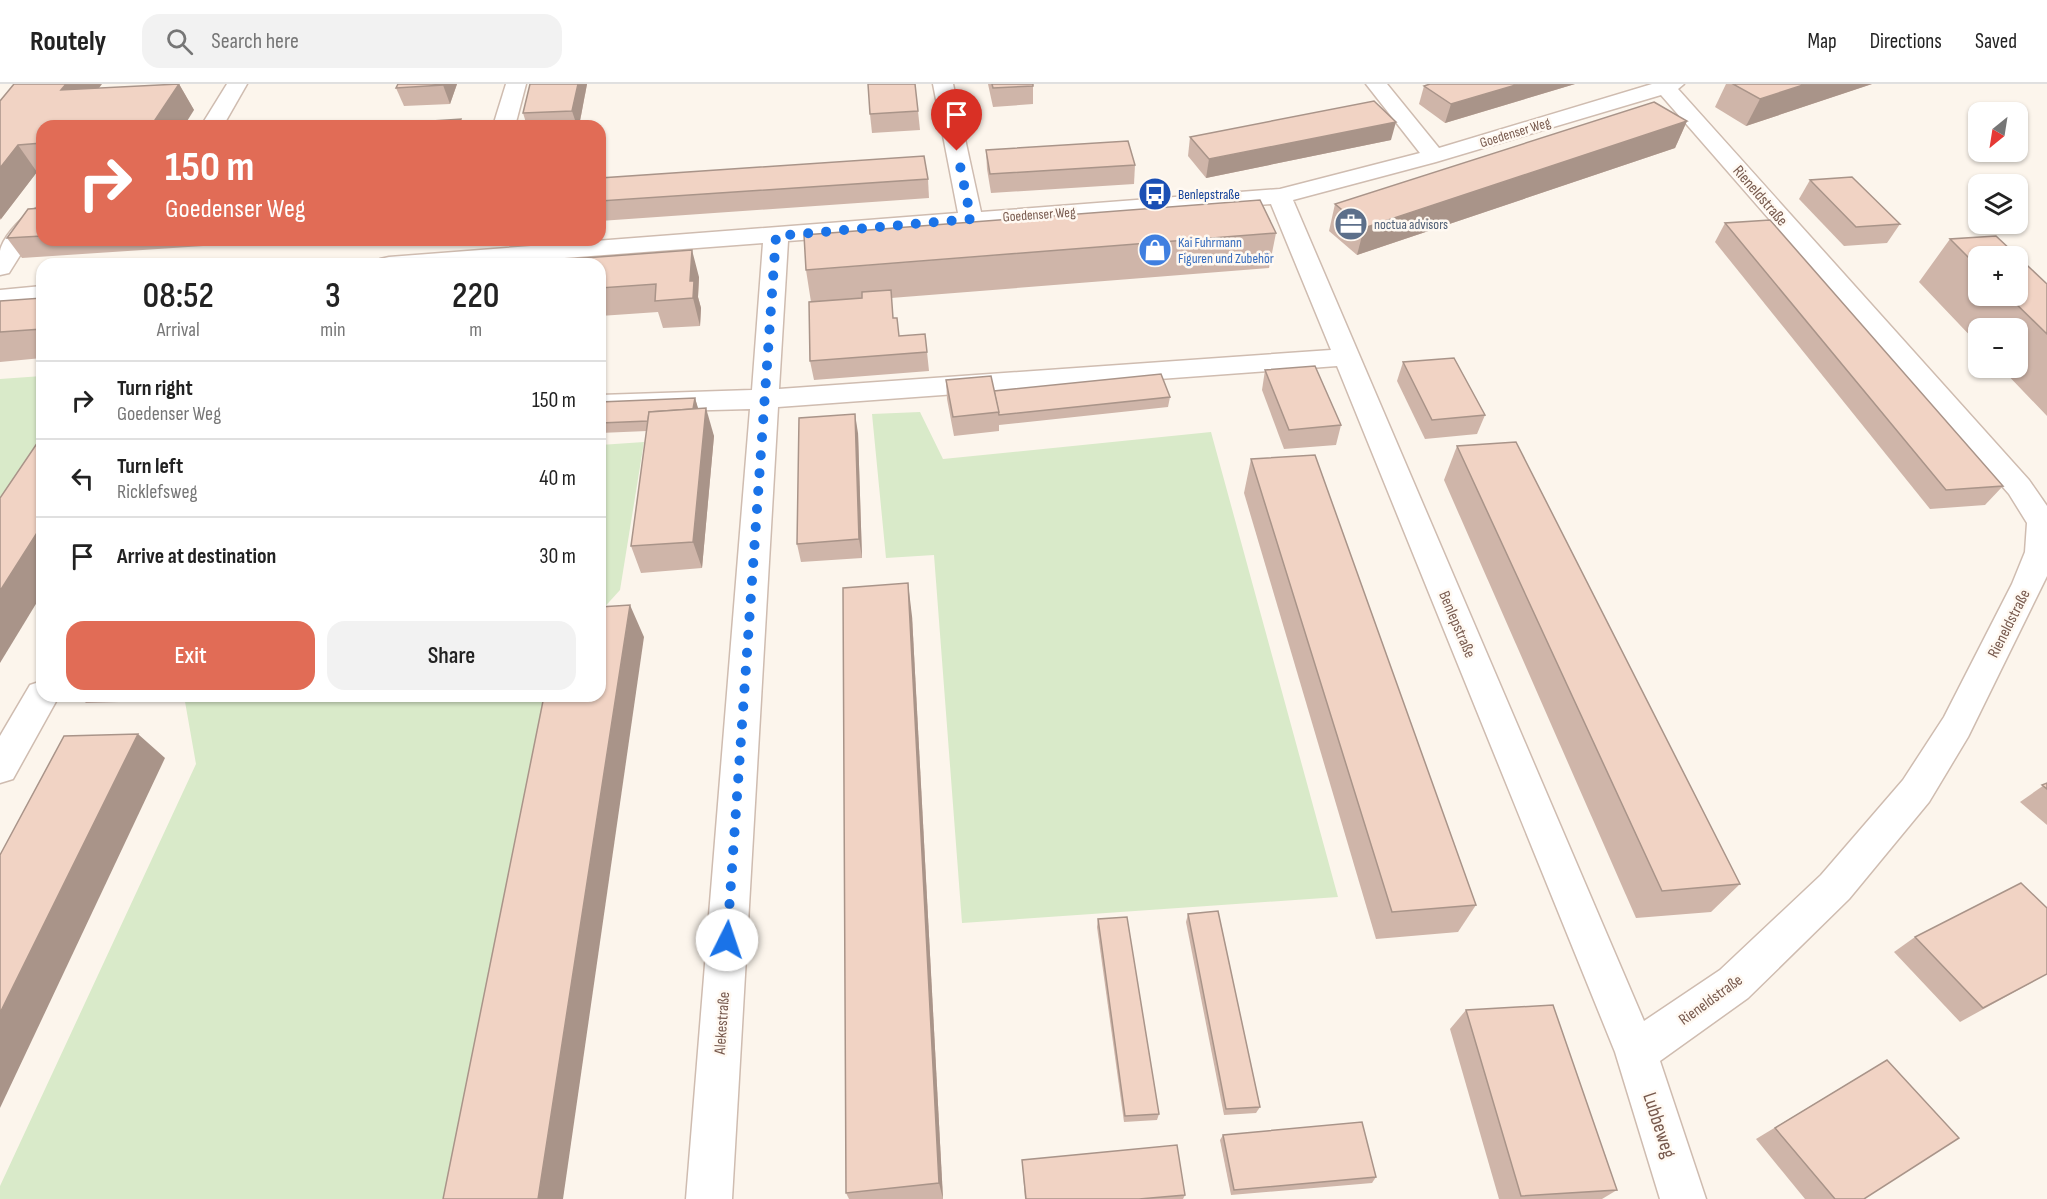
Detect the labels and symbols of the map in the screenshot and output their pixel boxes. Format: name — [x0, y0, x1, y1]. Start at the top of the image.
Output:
pin — [931, 89, 982, 151]
north arrow — [1968, 102, 2028, 162]
street label: Goedenser Weg — [1478, 114, 1553, 151]
street label: Rieneldstraße — [1728, 162, 1791, 230]
bus stop icon: Benlepstraße — [1137, 176, 1173, 212]
place label: Benlepstraße — [1178, 186, 1240, 203]
street label: Goedenser Weg — [1002, 203, 1076, 226]
office icon: noctua advisors — [1333, 206, 1369, 242]
place label: noctua advisors — [1374, 216, 1448, 233]
shop icon: Kai Fuhrmann Figuren und Zubehör — [1137, 232, 1173, 268]
place label: Kai Fuhrmann Figuren und Zubehör — [1178, 234, 1274, 267]
street label: Rieneldstraße — [1984, 586, 2035, 661]
street label: Benlepstraße — [1434, 588, 1479, 661]
position arrow — [695, 908, 759, 972]
street label: Rieneldstraße — [1675, 971, 1746, 1030]
street label: Alekestraße — [711, 991, 734, 1056]
street label: Lubbeweg — [1637, 1090, 1681, 1161]

